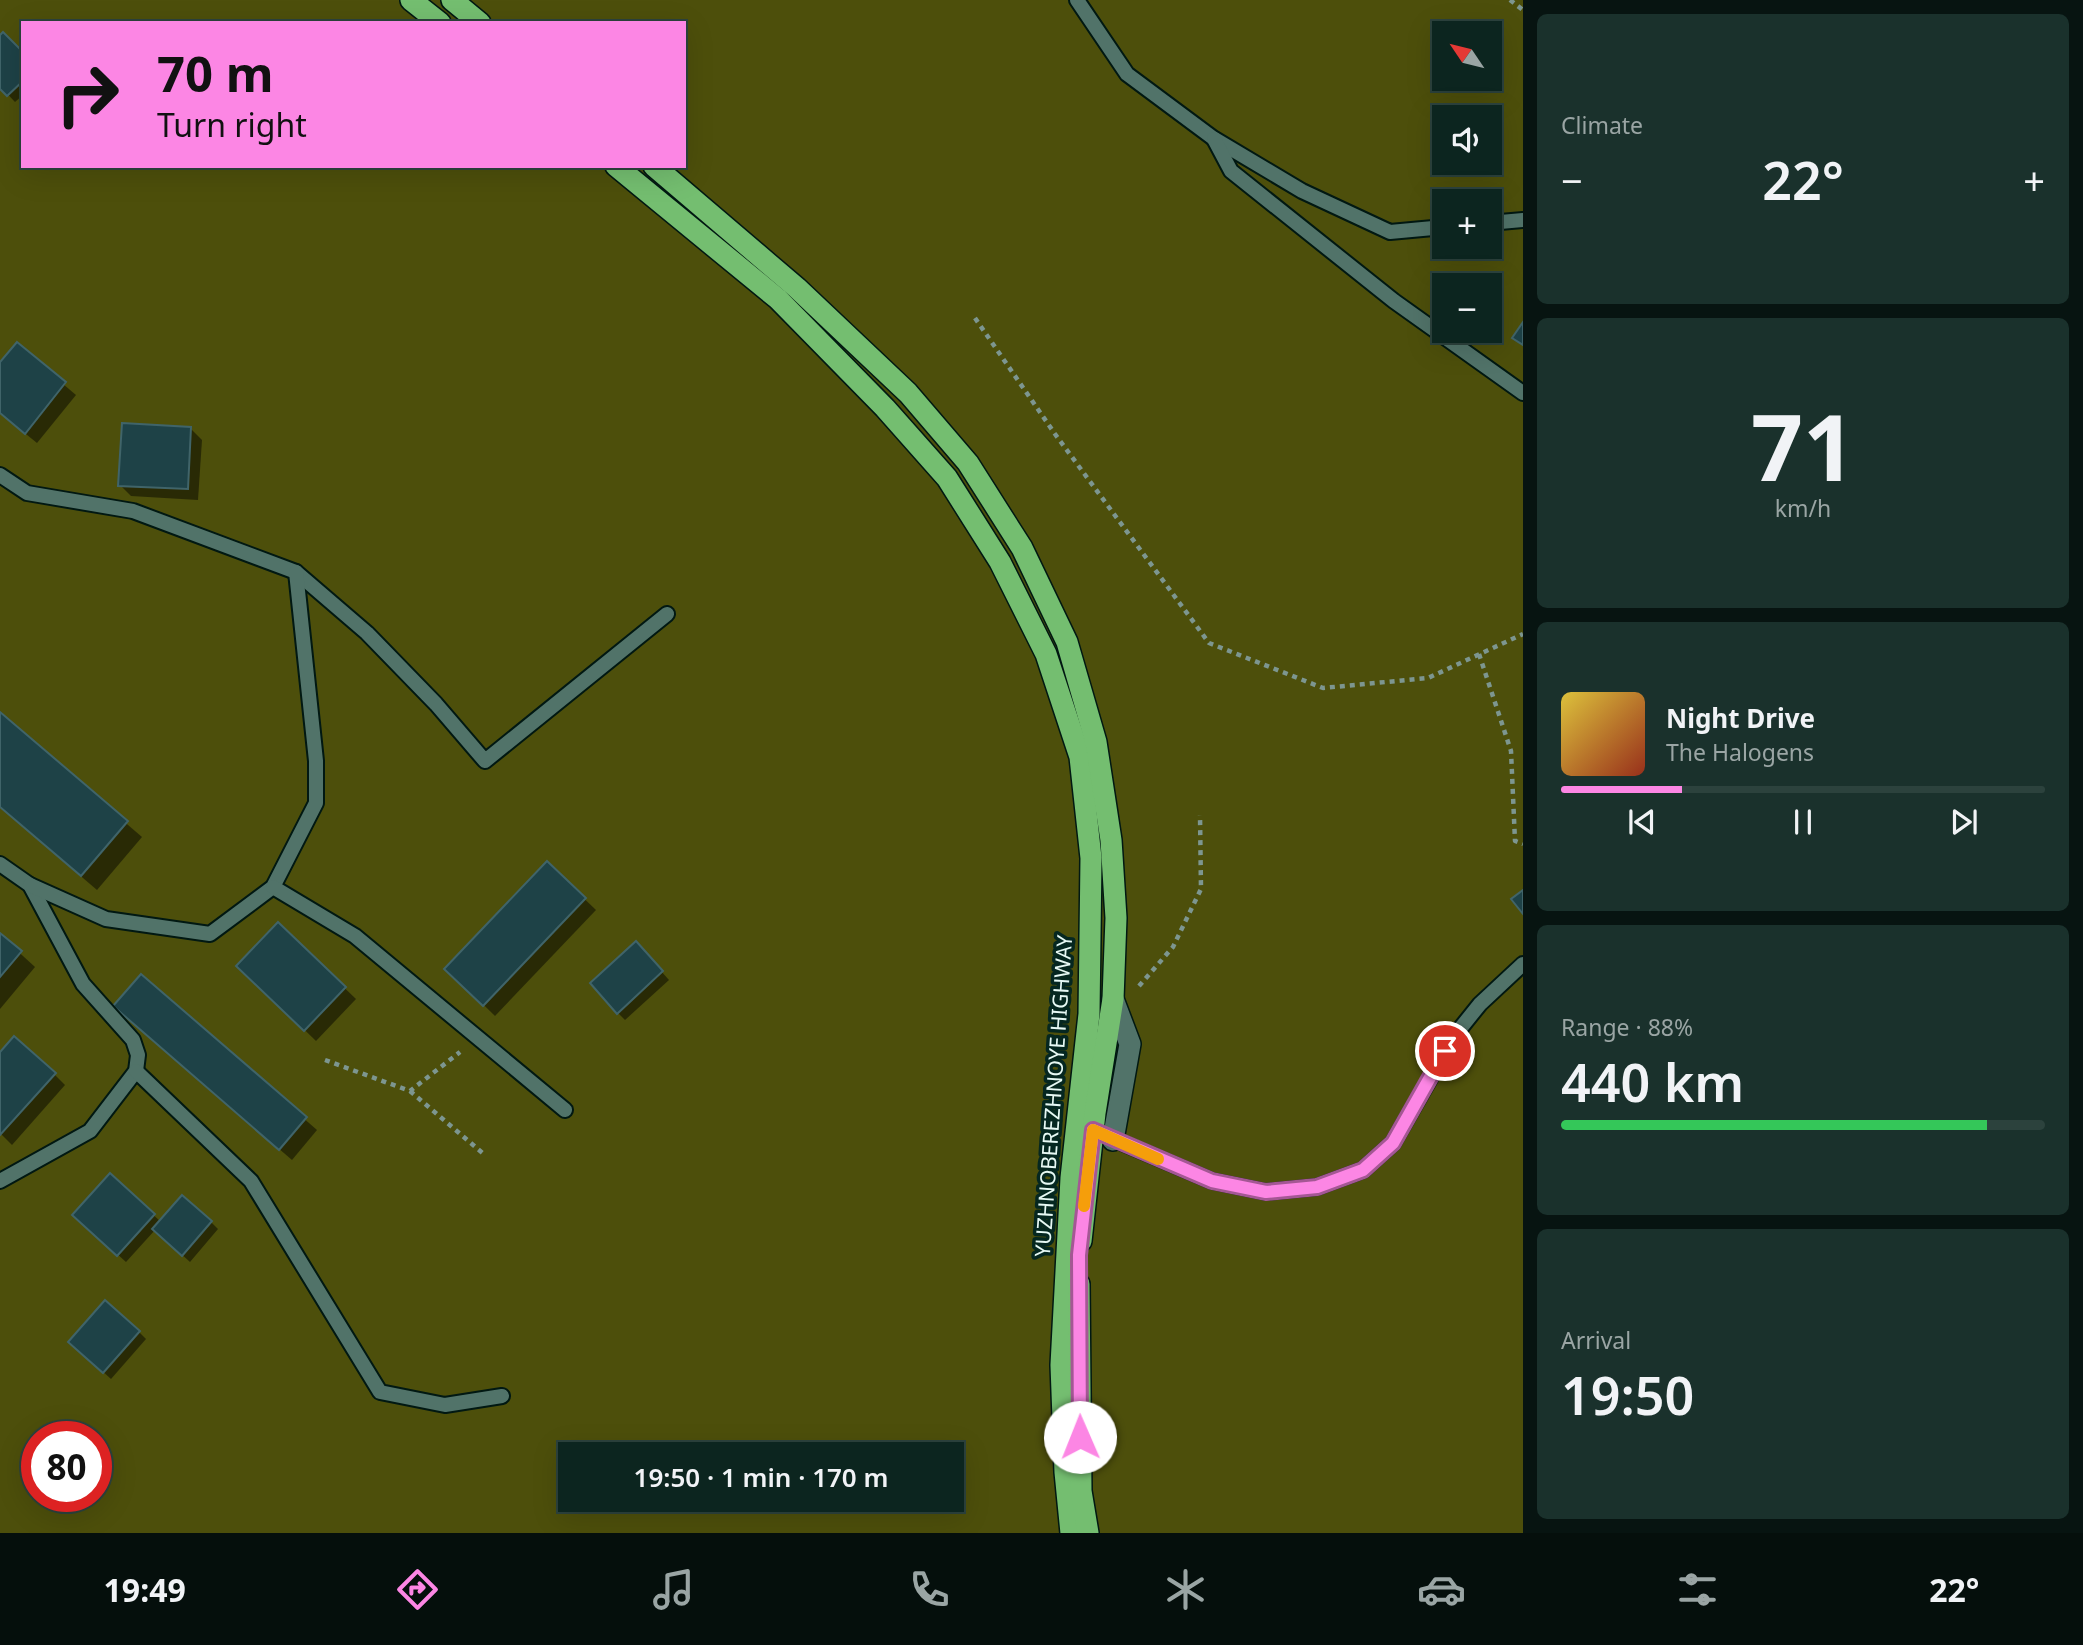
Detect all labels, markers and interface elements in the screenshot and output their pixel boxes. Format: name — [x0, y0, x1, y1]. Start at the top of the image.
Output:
north arrow — [1432, 21, 1502, 91]
map controls — [1432, 21, 1502, 343]
text: 70 m — [157, 40, 274, 106]
icon: right — [42, 49, 133, 140]
text: Turn right — [157, 103, 307, 146]
button: sound — [1432, 105, 1502, 175]
text: Climate — [1561, 109, 1643, 141]
text: 22° — [1762, 144, 1844, 215]
text: − — [1561, 154, 1583, 206]
text: + — [2023, 154, 2045, 206]
button: + — [1432, 189, 1502, 259]
button: − — [1432, 273, 1502, 343]
text: 71 — [1751, 384, 1855, 508]
text: km/h — [1775, 492, 1831, 524]
text: Night Drive — [1666, 700, 1815, 736]
text: The Halogens — [1666, 736, 1814, 768]
icon: previous — [1623, 803, 1661, 841]
icon: pause — [1784, 803, 1822, 841]
icon: next — [1945, 803, 1983, 841]
street label: YUZHNOBEREZHNOYE HIGHWAY — [1028, 934, 1078, 1258]
text: Range · 88% — [1561, 1011, 1693, 1043]
pin — [1415, 1021, 1475, 1081]
icon: arrive — [1426, 1032, 1464, 1070]
text: 440 km — [1561, 1046, 1744, 1117]
text: Arrival — [1561, 1324, 1631, 1356]
text: 19:50 — [1561, 1359, 1694, 1430]
position arrow — [1043, 1400, 1117, 1474]
speed limit sign: 80 — [21, 1421, 112, 1512]
text: 19:50 · 1 min · 170 m — [634, 1459, 888, 1495]
icon: directions — [393, 1565, 442, 1614]
icon: music — [649, 1565, 698, 1614]
icon: phone — [905, 1565, 954, 1614]
icon: climate — [1161, 1565, 1210, 1614]
icon: car — [1417, 1565, 1466, 1614]
icon: filters — [1673, 1565, 1722, 1614]
text: 19:49 — [104, 1568, 186, 1611]
text: 22° — [1929, 1568, 1979, 1611]

